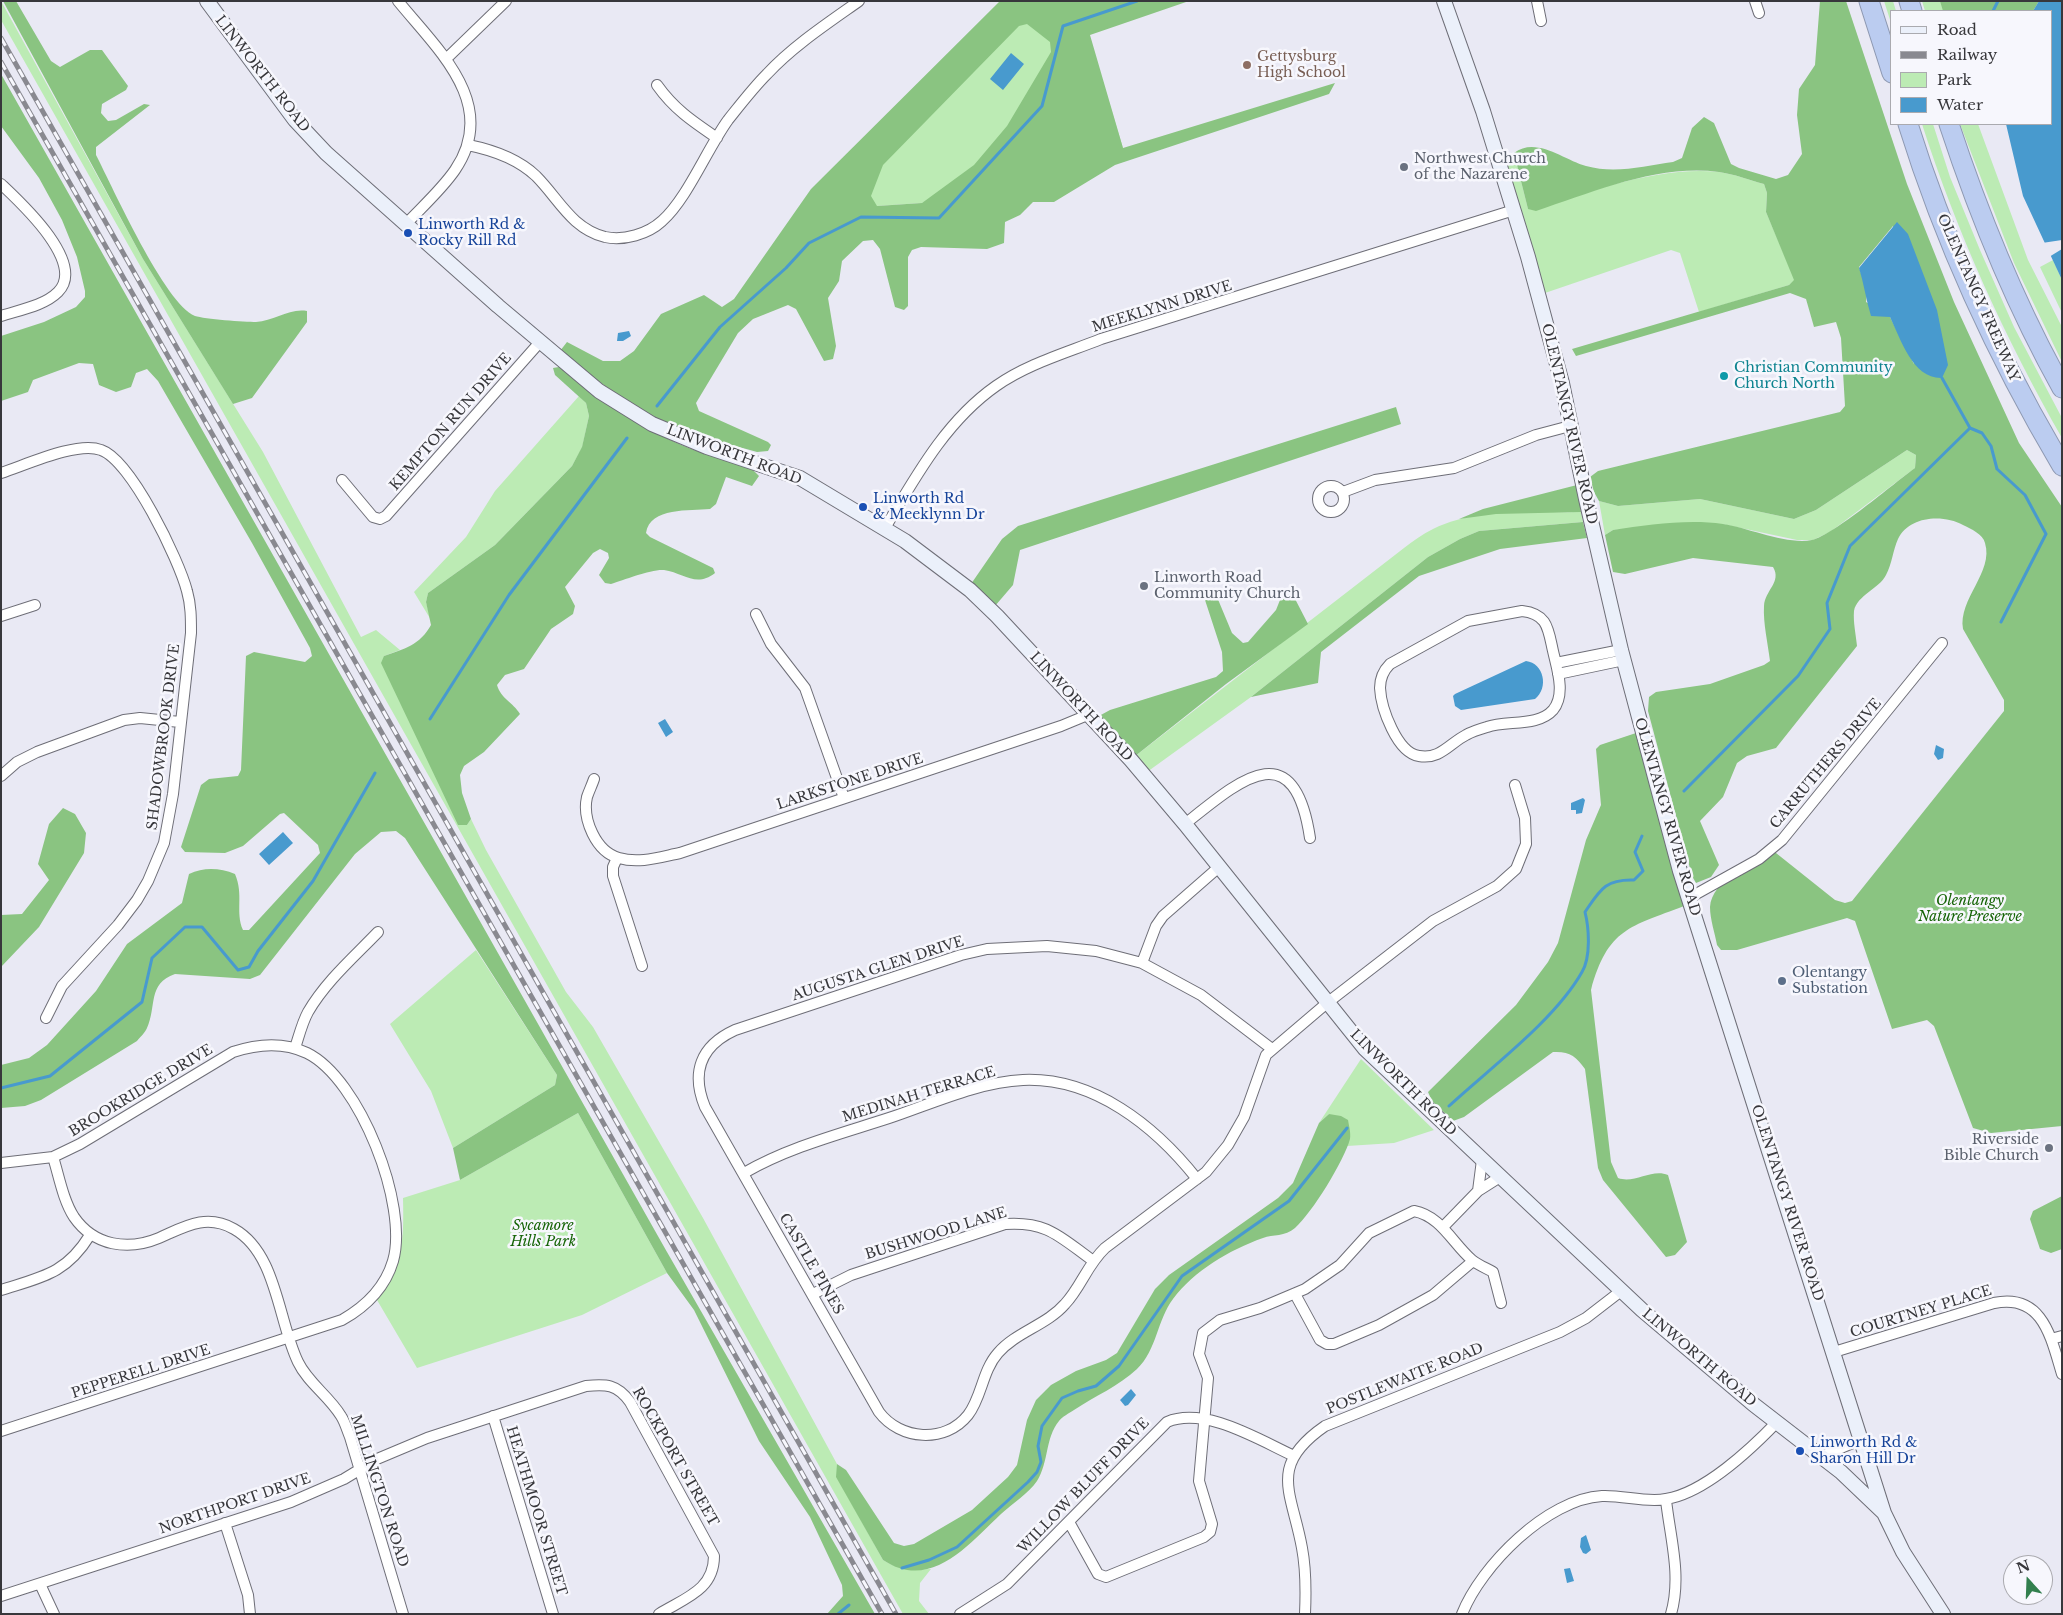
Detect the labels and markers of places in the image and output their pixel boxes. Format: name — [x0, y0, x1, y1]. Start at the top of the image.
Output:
place label: Gettysburg High School — [1257, 49, 1346, 82]
marker: Gettysburg High School — [1241, 59, 1253, 71]
place label: Northwest Church of the Nazarene — [1414, 151, 1546, 184]
marker: Northwest Church of the Nazarene — [1398, 161, 1410, 173]
place label: Linworth Rd & Rocky Rill Rd — [418, 217, 525, 250]
marker: Linworth Rd & Rocky Rill Rd — [402, 227, 414, 239]
place label: Christian Community Church North — [1734, 360, 1893, 392]
marker: Christian Community Church North — [1718, 370, 1730, 382]
place label: Linworth Rd & Meeklynn Dr — [873, 491, 985, 524]
marker: Linworth Rd & Meeklynn Dr — [857, 501, 869, 513]
place label: Linworth Road Community Church — [1154, 570, 1300, 602]
marker: Linworth Road Community Church — [1138, 580, 1150, 592]
place label: Olentangy Substation — [1792, 965, 1868, 998]
marker: Olentangy Substation — [1776, 975, 1788, 987]
place label: Riverside Bible Church — [1944, 1132, 2039, 1164]
marker: Riverside Bible Church — [2043, 1142, 2055, 1154]
place label: Linworth Rd & Sharon Hill Dr — [1810, 1435, 1917, 1468]
marker: Linworth Rd & Sharon Hill Dr — [1794, 1445, 1806, 1457]

